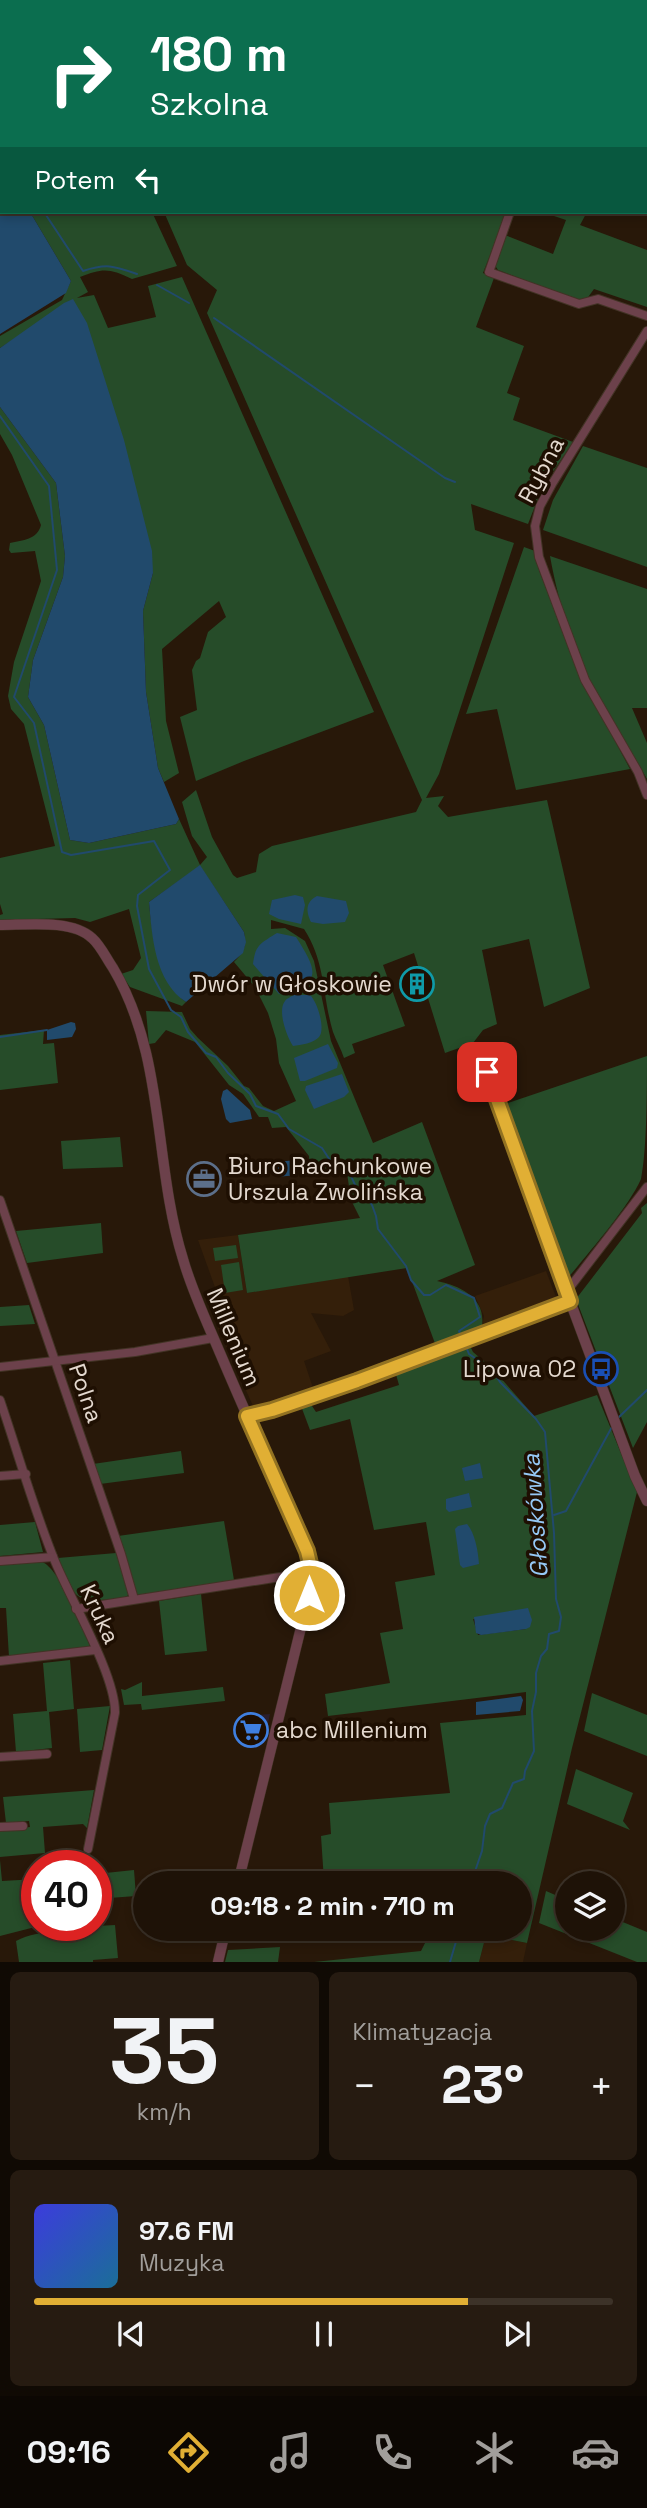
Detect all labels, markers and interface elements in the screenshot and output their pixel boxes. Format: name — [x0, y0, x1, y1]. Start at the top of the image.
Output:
text: 180 m — [150, 23, 288, 85]
icon: right — [35, 28, 126, 119]
text: Szkolna — [150, 84, 268, 124]
icon: left — [129, 161, 167, 199]
text: Potem — [35, 163, 115, 197]
street label: Rybna — [511, 432, 571, 508]
building icon: Dwór w Głoskowie — [398, 965, 436, 1003]
place label: Dwór w Głoskowie — [192, 969, 392, 999]
pin — [457, 1042, 517, 1102]
icon: arrive — [468, 1053, 506, 1091]
place label: Biuro Rachunkowe Urszula Zwolińska — [228, 1151, 432, 1207]
office icon: Biuro Rachunkowe Urszula Zwolińska — [185, 1160, 223, 1198]
street label: Millenium — [200, 1283, 268, 1391]
bus stop icon: Lipowa 02 — [582, 1350, 620, 1388]
place label: Lipowa 02 — [463, 1354, 576, 1384]
street label: Polna — [62, 1359, 110, 1427]
water label: Głoskówka — [515, 1453, 555, 1579]
position arrow — [272, 1558, 346, 1632]
street label: Kruka — [73, 1580, 127, 1648]
supermarket icon: abc Millenium — [232, 1711, 270, 1749]
place label: abc Millenium — [276, 1715, 428, 1745]
speed limit sign: 40 — [21, 1850, 112, 1941]
map controls — [555, 1871, 625, 1941]
button: layers — [555, 1871, 625, 1941]
text: 09:18 · 2 min · 710 m — [210, 1889, 455, 1923]
text: 35 — [109, 1993, 219, 2110]
text: Klimatyzacja — [353, 2017, 492, 2047]
text: 23° — [441, 2052, 524, 2118]
text: − — [353, 2062, 376, 2110]
text: + — [589, 2062, 613, 2110]
text: km/h — [137, 2097, 192, 2127]
text: 97.6 FM — [139, 2214, 234, 2248]
text: Muzyka — [139, 2248, 224, 2278]
icon: previous — [112, 2315, 150, 2353]
icon: pause — [305, 2315, 343, 2353]
icon: next — [498, 2315, 536, 2353]
icon: directions — [164, 2428, 213, 2477]
icon: music — [266, 2428, 315, 2477]
icon: phone — [368, 2428, 417, 2477]
icon: climate — [470, 2428, 519, 2477]
icon: car — [571, 2428, 620, 2477]
text: 09:16 — [26, 2432, 111, 2472]

